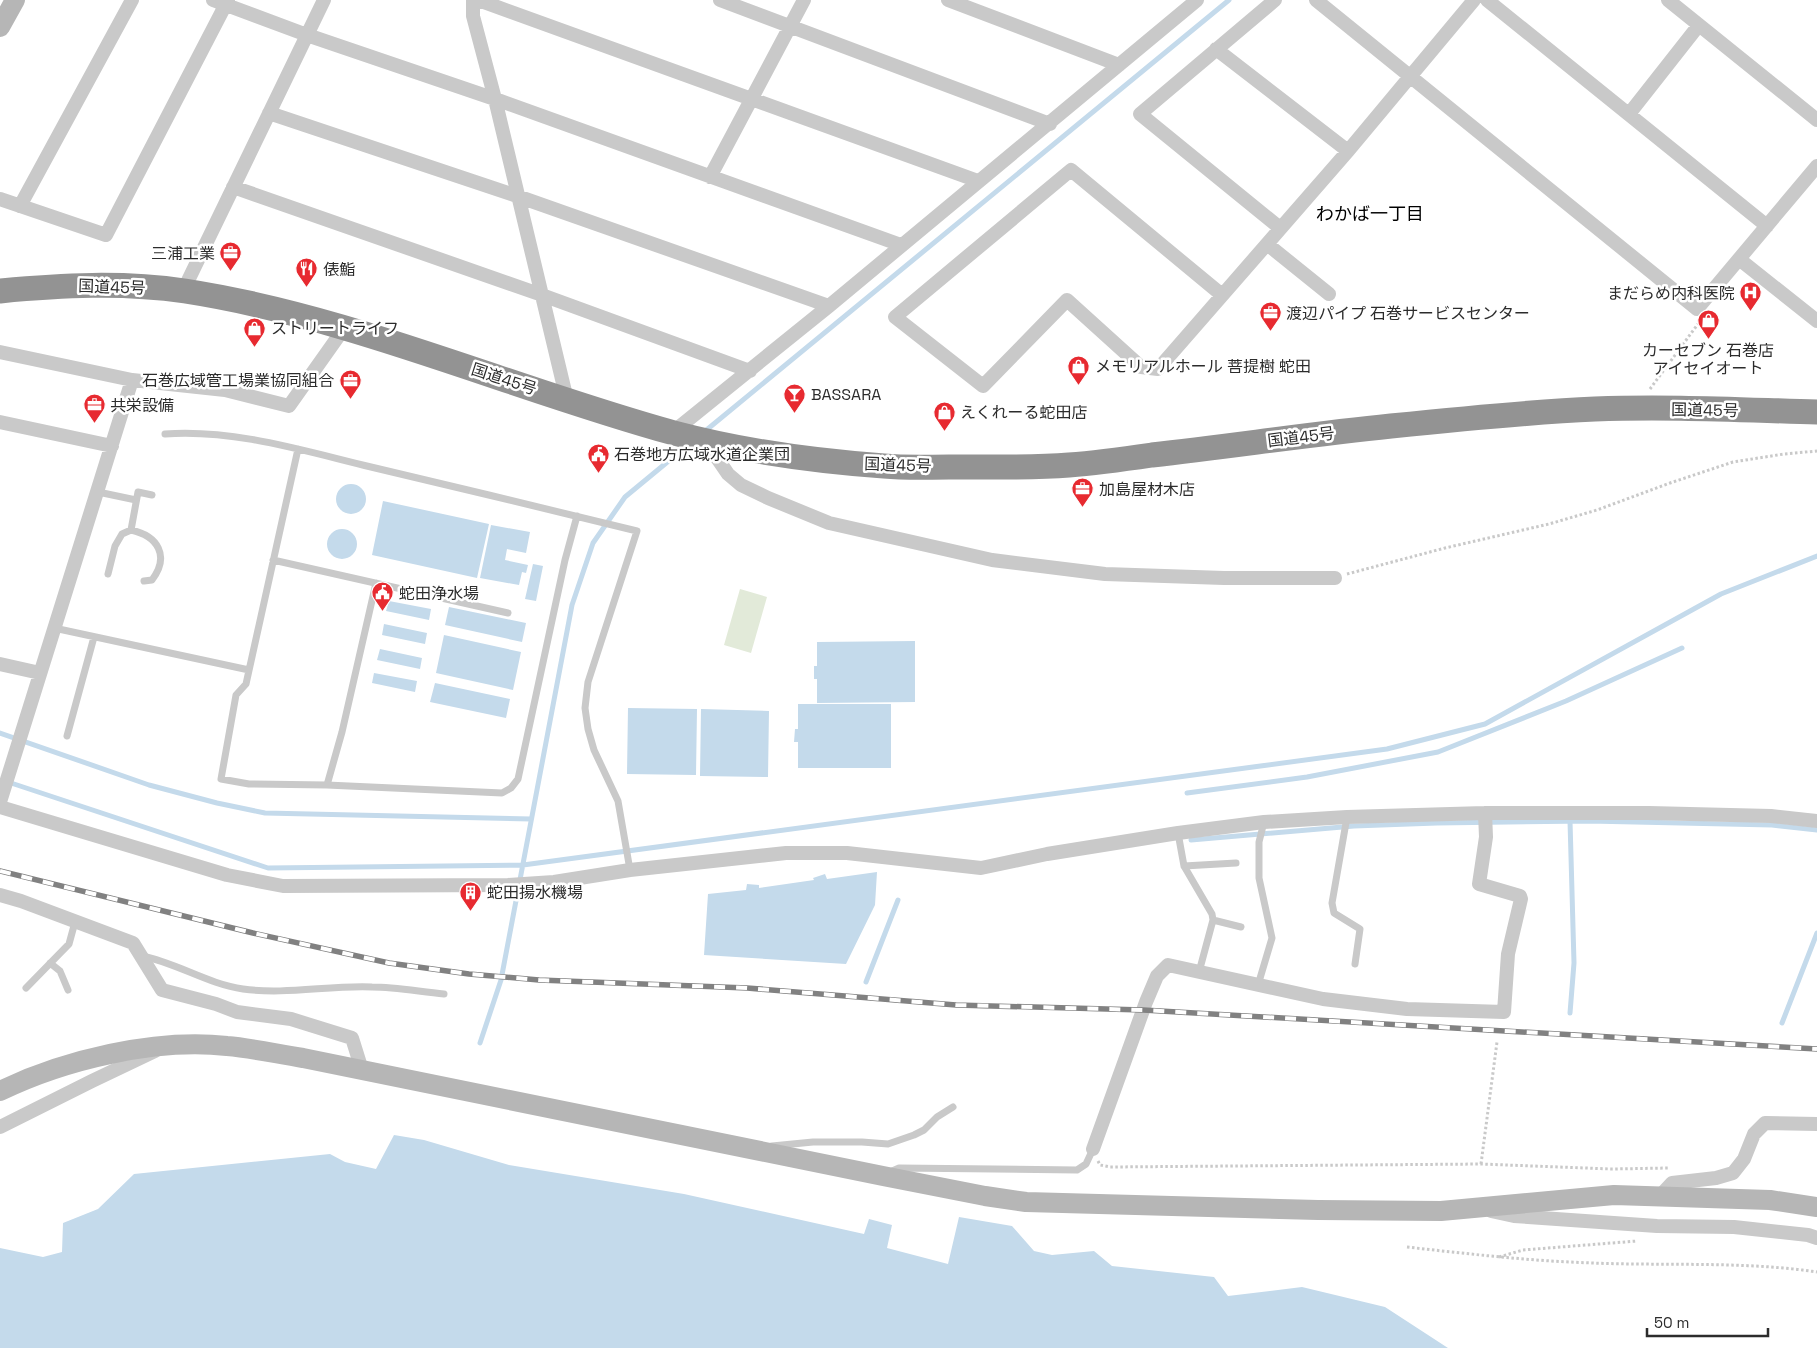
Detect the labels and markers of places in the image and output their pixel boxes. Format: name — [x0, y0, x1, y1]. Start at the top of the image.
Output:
office icon: 三浦工業 — [219, 241, 243, 272]
place label: 三浦工業 — [151, 243, 215, 264]
restaurant icon: 俵鮨 — [295, 257, 319, 288]
place label: 俵鮨 — [323, 259, 355, 280]
hospital icon: まだらめ内科医院 — [1739, 281, 1763, 312]
place label: まだらめ内科医院 — [1607, 283, 1735, 304]
office icon: 渡辺パイプ 石巻サービスセンター — [1258, 301, 1282, 332]
place label: 渡辺パイプ 石巻サービスセンター — [1286, 303, 1530, 324]
shop icon: カーセブン 石巻店 アイセイオート — [1696, 309, 1720, 340]
shop icon: ストリートライフ — [243, 316, 267, 347]
place label: ストリートライフ — [271, 318, 399, 339]
place label: カーセブン 石巻店 アイセイオート — [1642, 340, 1774, 379]
shop icon: メモリアルホール 菩提樹 蛇田 — [1067, 354, 1091, 385]
place label: メモリアルホール 菩提樹 蛇田 — [1095, 356, 1311, 377]
office icon: 石巻広域管工場業協同組合 — [338, 368, 362, 399]
place label: 石巻広域管工場業協同組合 — [142, 370, 334, 391]
bar icon: BASSARA — [783, 382, 807, 413]
place label: BASSARA — [811, 384, 881, 405]
office icon: 共栄設備 — [82, 393, 106, 424]
place label: 共栄設備 — [110, 395, 174, 416]
shop icon: えくれーる蛇田店 — [932, 400, 956, 431]
place label: えくれーる蛇田店 — [960, 402, 1088, 423]
public building icon: 石巻地方広域水道企業団 — [586, 442, 610, 473]
place label: 石巻地方広域水道企業団 — [614, 444, 790, 465]
office icon: 加島屋材木店 — [1071, 477, 1095, 508]
place label: 加島屋材木店 — [1099, 479, 1195, 500]
public building icon: 蛇田浄水場 — [371, 581, 395, 612]
place label: 蛇田浄水場 — [399, 583, 479, 604]
building icon: 蛇田揚水機場 — [459, 880, 483, 911]
place label: 蛇田揚水機場 — [487, 882, 583, 903]

